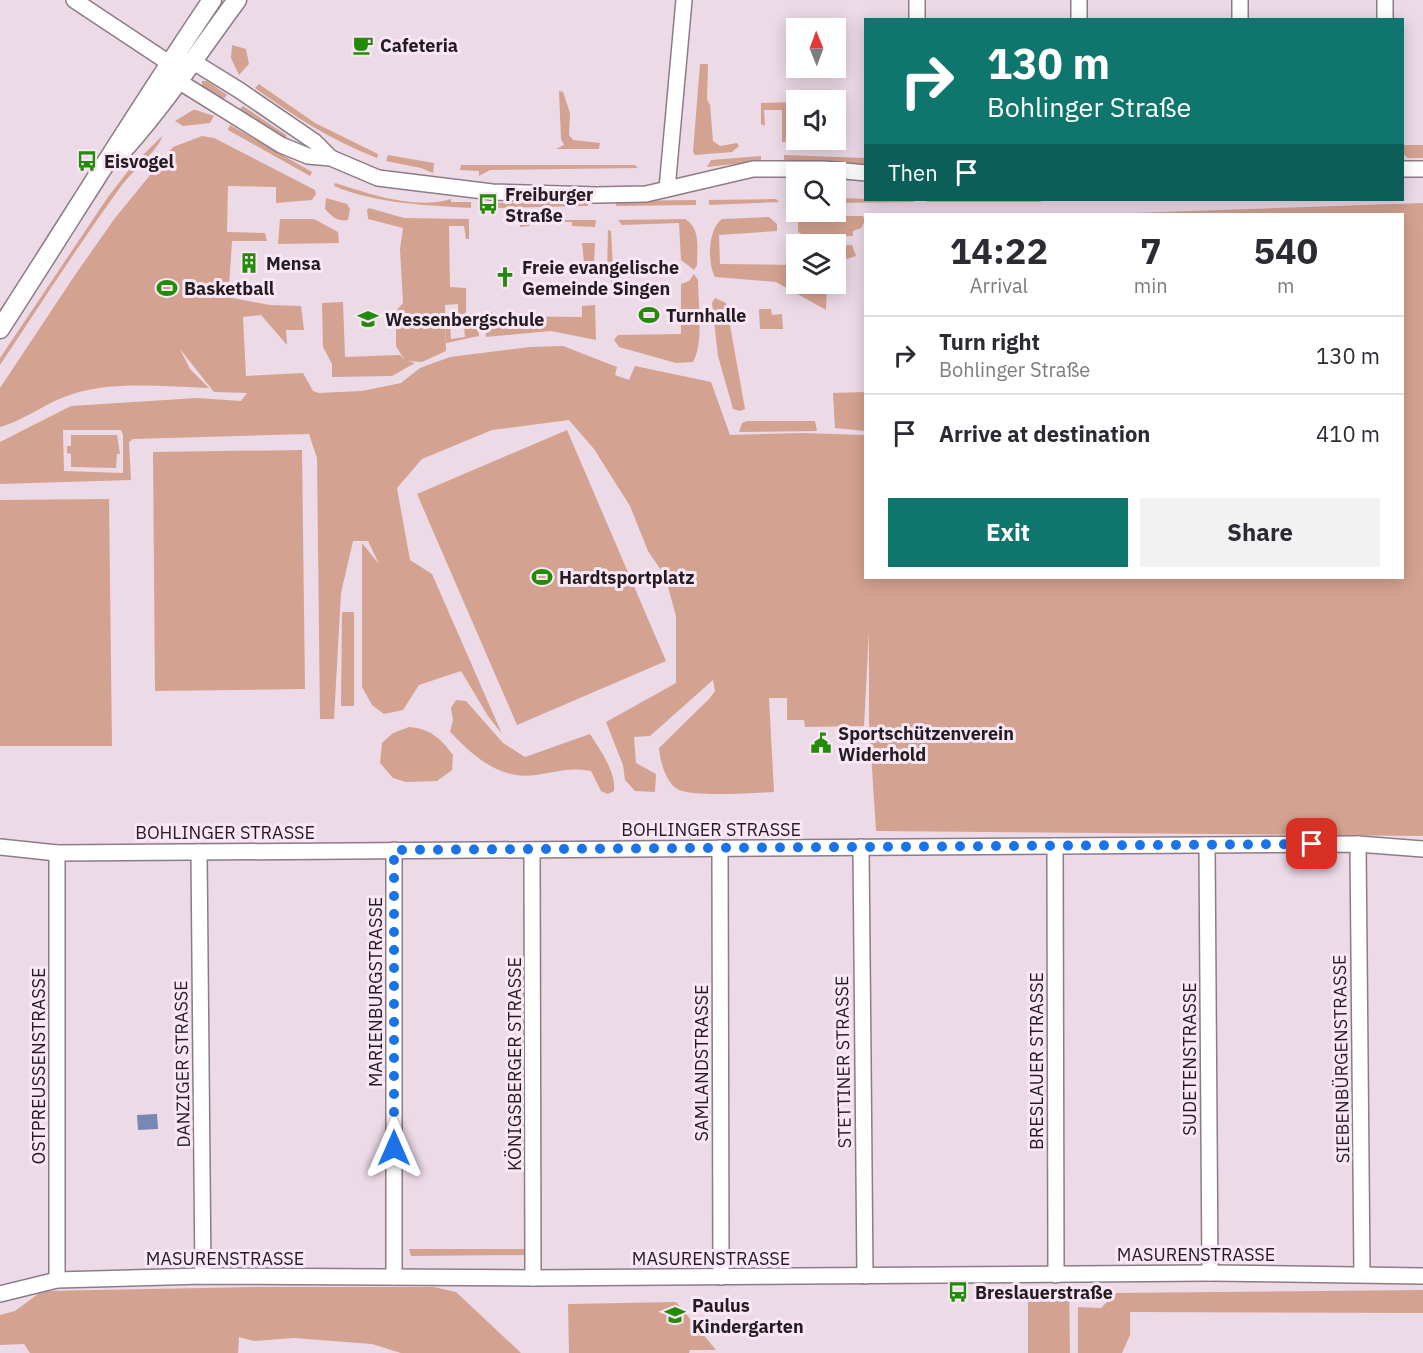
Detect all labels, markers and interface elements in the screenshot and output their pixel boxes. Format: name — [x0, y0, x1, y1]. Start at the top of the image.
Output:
north arrow — [786, 18, 846, 78]
map controls — [786, 18, 846, 294]
cafe icon: Cafeteria — [351, 33, 375, 57]
place label: Cafeteria — [380, 34, 458, 57]
text: 130 m — [987, 36, 1110, 91]
icon: right — [888, 42, 966, 120]
text: Bohlinger Straße — [987, 89, 1191, 124]
button: sound — [786, 90, 846, 150]
bus stop icon: Eisvogel — [75, 149, 99, 173]
place label: Eisvogel — [104, 150, 175, 173]
icon: arrive — [950, 156, 983, 189]
text: Then — [888, 158, 938, 187]
button: search — [786, 162, 846, 222]
place label: Freiburger Straße — [505, 183, 593, 227]
bus stop icon: Freiburger Straße — [476, 192, 500, 216]
text: 14:22 — [950, 227, 1048, 274]
text: 7 — [1140, 227, 1162, 274]
text: 540 — [1253, 227, 1318, 274]
button: layers — [786, 234, 846, 294]
building icon: Mensa — [237, 251, 261, 275]
place label: Mensa — [266, 252, 321, 275]
place label: Freie evangelische Gemeinde Singen — [522, 256, 679, 300]
church icon: Freie evangelische Gemeinde Singen — [493, 265, 517, 289]
text: Arrival — [970, 272, 1028, 299]
text: min — [1134, 272, 1168, 299]
text: m — [1277, 272, 1295, 299]
sports icon: Basketball — [155, 276, 179, 300]
place label: Basketball — [184, 277, 275, 300]
sports icon: Turnhalle — [637, 303, 661, 327]
place label: Turnhalle — [666, 304, 746, 327]
school or university icon: Wessenbergschule — [356, 307, 380, 331]
place label: Wessenbergschule — [385, 308, 544, 331]
text: Turn right — [939, 327, 1040, 356]
icon: right — [888, 339, 921, 372]
text: 130 m — [1316, 341, 1380, 370]
text: Bohlinger Straße — [939, 356, 1090, 383]
icon: arrive — [888, 417, 921, 450]
text: Arrive at destination — [939, 419, 1150, 448]
text: 410 m — [1316, 419, 1380, 448]
button: Exit — [888, 498, 1128, 567]
button: Share — [1140, 498, 1380, 567]
sports icon: Hardtsportplatz — [530, 565, 554, 589]
place label: Hardtsportplatz — [559, 566, 694, 589]
place label: Sportschützenverein Widerhold — [838, 722, 1014, 766]
public building icon: Sportschützenverein Widerhold — [809, 731, 833, 755]
street label: BOHLINGER STRASSE — [621, 818, 801, 841]
pin — [1286, 818, 1337, 869]
street label: BOHLINGER STRASSE — [135, 821, 315, 844]
icon: arrive — [1295, 827, 1328, 860]
street label: MARIENBURGSTRASSE — [364, 897, 387, 1087]
street label: SIEBENBÜRGENSTRASSE — [1328, 954, 1354, 1164]
street label: KÖNIGSBERGER STRASSE — [503, 957, 526, 1171]
street label: OSTPREUSSENSTRASSE — [27, 967, 50, 1165]
street label: BRESLAUER STRASSE — [1025, 972, 1048, 1150]
street label: STETTINER STRASSE — [830, 975, 856, 1149]
street label: DANZIGER STRASSE — [169, 980, 195, 1148]
street label: SUDETENSTRASSE — [1178, 982, 1201, 1136]
street label: SAMLANDSTRASSE — [690, 984, 713, 1142]
position arrow — [362, 1116, 426, 1180]
street label: MASURENSTRASSE — [1117, 1243, 1275, 1266]
street label: MASURENSTRASSE — [146, 1247, 304, 1270]
street label: MASURENSTRASSE — [632, 1247, 790, 1270]
bus stop icon: Breslauerstraße — [946, 1280, 970, 1304]
place label: Breslauerstraße — [975, 1281, 1113, 1304]
place label: Paulus Kindergarten — [692, 1294, 804, 1338]
school or university icon: Paulus Kindergarten — [663, 1303, 687, 1327]

